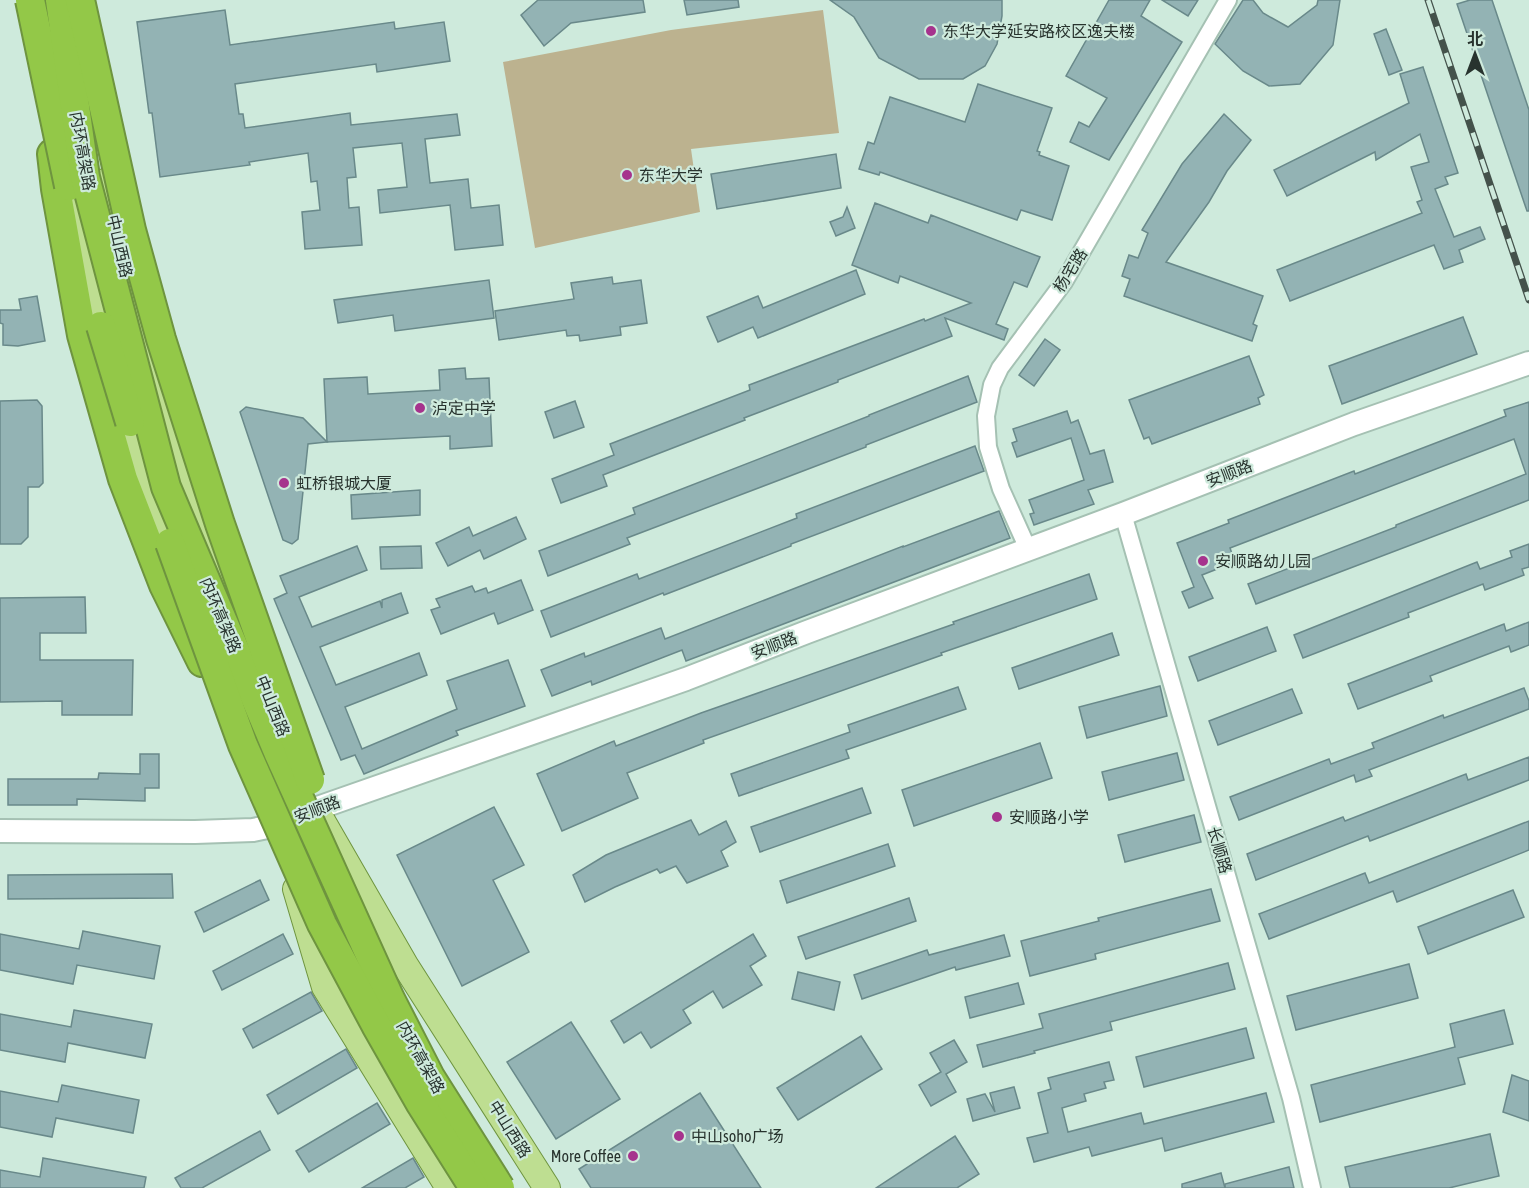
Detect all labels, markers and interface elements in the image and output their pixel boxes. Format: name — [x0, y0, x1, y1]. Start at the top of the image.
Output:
place label: 东华大学延安路校区逸夫楼 — [943, 22, 1135, 40]
marker: 东华大学延安路校区逸夫楼 — [924, 24, 938, 38]
north arrow — [1445, 24, 1505, 84]
text: 北 — [1467, 30, 1483, 48]
street label: 内环高架路 — [67, 110, 99, 192]
place label: 东华大学 — [639, 166, 703, 184]
marker: 东华大学 — [620, 168, 634, 182]
street label: 中山西路 — [104, 213, 136, 279]
street label: 杨宅路 — [1050, 245, 1090, 295]
place label: 泸定中学 — [432, 399, 496, 417]
marker: 泸定中学 — [413, 401, 427, 415]
street label: 安顺路 — [1203, 456, 1255, 490]
place label: 虹桥银城大厦 — [296, 474, 392, 492]
marker: 虹桥银城大厦 — [277, 476, 291, 490]
place label: 安顺路幼儿园 — [1215, 552, 1311, 570]
marker: 安顺路幼儿园 — [1196, 554, 1210, 568]
street label: 内环高架路 — [197, 575, 245, 655]
street label: 安顺路 — [748, 628, 800, 662]
street label: 中山西路 — [253, 673, 293, 739]
street label: 安顺路 — [291, 792, 343, 826]
place label: 安顺路小学 — [1009, 808, 1089, 826]
marker: 安顺路小学 — [990, 810, 1004, 824]
street label: 长顺路 — [1205, 824, 1235, 876]
street label: 内环高架路 — [394, 1018, 448, 1096]
street label: 中山西路 — [485, 1097, 535, 1161]
place label: 中山soho广场 — [691, 1127, 783, 1145]
marker: 中山soho广场 — [672, 1129, 686, 1143]
place label: More Coffee — [551, 1147, 621, 1165]
marker: More Coffee — [626, 1149, 640, 1163]

